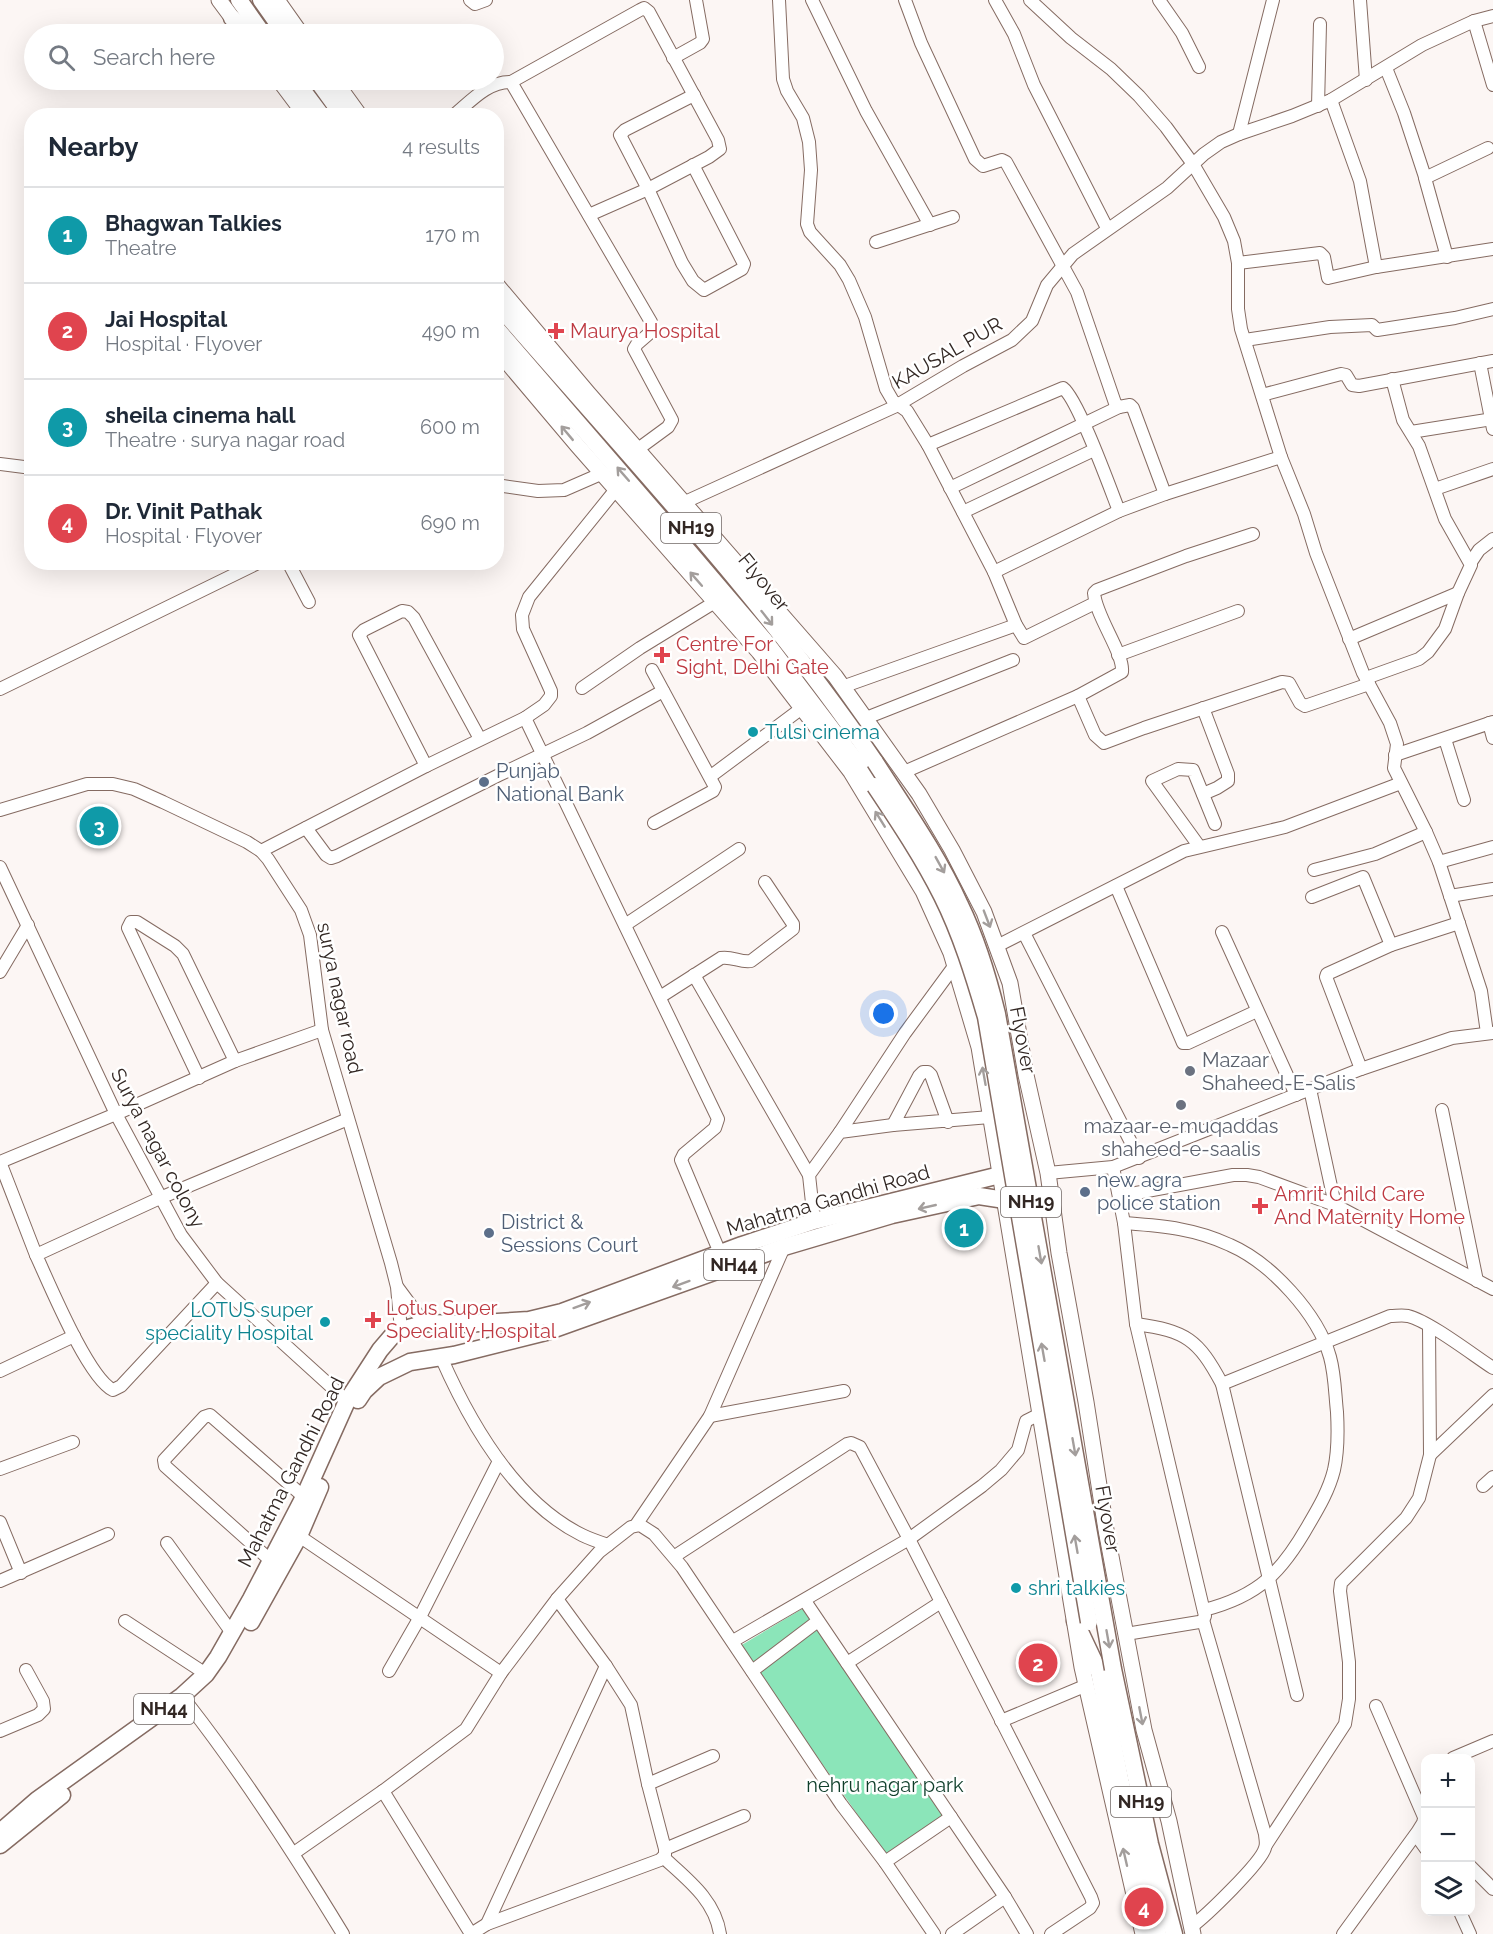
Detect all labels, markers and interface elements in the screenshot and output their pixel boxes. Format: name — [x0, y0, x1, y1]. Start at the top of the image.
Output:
search box — [24, 24, 504, 90]
icon: search — [45, 41, 78, 74]
text: Search here — [93, 44, 215, 70]
text: Nearby — [48, 132, 138, 162]
text: 4 results — [402, 135, 480, 159]
text: Bhagwan Talkies — [105, 210, 282, 236]
text: 1 — [63, 223, 72, 247]
text: 170 m — [425, 223, 480, 247]
text: Theatre — [105, 236, 177, 260]
text: Jai Hospital — [105, 306, 227, 332]
street label: KAUSAL PUR — [888, 312, 1006, 394]
text: 2 — [62, 319, 73, 343]
text: 490 m — [422, 319, 480, 343]
place label: Maurya Hospital — [570, 319, 720, 343]
marker: Maurya Hospital — [547, 322, 565, 340]
text: Hospital · Flyover — [105, 332, 262, 356]
text: sheila cinema hall — [105, 402, 296, 428]
text: 3 — [62, 415, 73, 439]
text: 600 m — [420, 415, 480, 439]
one-way arrow — [561, 425, 574, 441]
text: Theatre · surya nagar road — [105, 428, 345, 452]
one-way arrow — [616, 467, 630, 482]
text: Dr. Vinit Pathak — [105, 498, 262, 524]
text: 4 — [62, 511, 73, 535]
text: 690 m — [421, 511, 480, 535]
road number: NH19 — [661, 513, 721, 543]
text: Hospital · Flyover — [105, 524, 262, 548]
street label: Flyover — [733, 548, 795, 616]
one-way arrow — [689, 572, 703, 587]
one-way arrow — [761, 610, 774, 626]
place label: Centre For Sight, Delhi Gate — [676, 632, 829, 679]
marker: Centre For Sight, Delhi Gate — [653, 646, 671, 664]
place label: Tulsi cinema — [765, 720, 880, 744]
marker: Tulsi cinema — [746, 725, 760, 739]
place label: Punjab National Bank — [496, 759, 624, 806]
marker: Punjab National Bank — [477, 775, 491, 789]
pin: 3 — [80, 804, 118, 848]
one-way arrow — [873, 811, 885, 828]
one-way arrow — [935, 855, 946, 873]
one-way arrow — [982, 909, 993, 928]
street label: surya nagar road — [312, 920, 368, 1076]
your location — [869, 999, 898, 1028]
street label: Flyover — [1005, 1004, 1041, 1076]
place label: Mazaar Shaheed-E-Salis — [1202, 1048, 1356, 1095]
street label: Surya nagar colony — [106, 1064, 210, 1232]
marker: Mazaar Shaheed-E-Salis — [1183, 1064, 1197, 1078]
one-way arrow — [978, 1066, 989, 1086]
marker: mazaar-e-muqaddas shaheed-e-saalis — [1174, 1098, 1188, 1112]
place label: mazaar-e-muqaddas shaheed-e-saalis — [1084, 1114, 1278, 1161]
street label: Mahatma Gandhi Road — [724, 1159, 932, 1241]
place label: new agra police station — [1097, 1168, 1221, 1215]
place label: Amrit Child Care And Maternity Home — [1274, 1182, 1465, 1229]
marker: new agra police station — [1078, 1185, 1092, 1199]
road number: NH19 — [1001, 1187, 1061, 1217]
marker: Amrit Child Care And Maternity Home — [1251, 1197, 1269, 1215]
one-way arrow — [918, 1202, 937, 1213]
pin: 1 — [944, 1206, 984, 1250]
place label: District & Sessions Court — [501, 1210, 638, 1257]
marker: District & Sessions Court — [482, 1226, 496, 1240]
one-way arrow — [1035, 1244, 1046, 1264]
road number: NH44 — [704, 1250, 764, 1280]
one-way arrow — [672, 1279, 691, 1290]
place label: Lotus Super Speciality Hospital — [386, 1296, 557, 1343]
place label: LOTUS super speciality Hospital — [145, 1298, 314, 1345]
one-way arrow — [572, 1299, 591, 1310]
marker: Lotus Super Speciality Hospital — [364, 1311, 382, 1329]
marker: LOTUS super speciality Hospital — [318, 1315, 332, 1329]
one-way arrow — [1037, 1342, 1048, 1362]
street label: Mahatma Gandhi Road — [233, 1373, 349, 1571]
one-way arrow — [1069, 1436, 1080, 1456]
street label: Flyover — [1090, 1483, 1126, 1555]
one-way arrow — [1070, 1535, 1081, 1554]
place label: shri talkies — [1028, 1576, 1125, 1600]
marker: shri talkies — [1009, 1581, 1023, 1595]
one-way arrow — [1102, 1628, 1113, 1648]
pin: 2 — [1018, 1640, 1058, 1686]
road number: NH44 — [134, 1694, 194, 1724]
one-way arrow — [1136, 1706, 1147, 1726]
map controls — [1421, 1754, 1475, 1916]
button: + — [1421, 1754, 1475, 1808]
park label: nehru nagar park — [806, 1773, 964, 1797]
road number: NH19 — [1111, 1787, 1171, 1817]
button: − — [1421, 1808, 1475, 1862]
one-way arrow — [1118, 1847, 1130, 1866]
button: layers — [1421, 1862, 1475, 1916]
pin: 4 — [1124, 1884, 1164, 1930]

